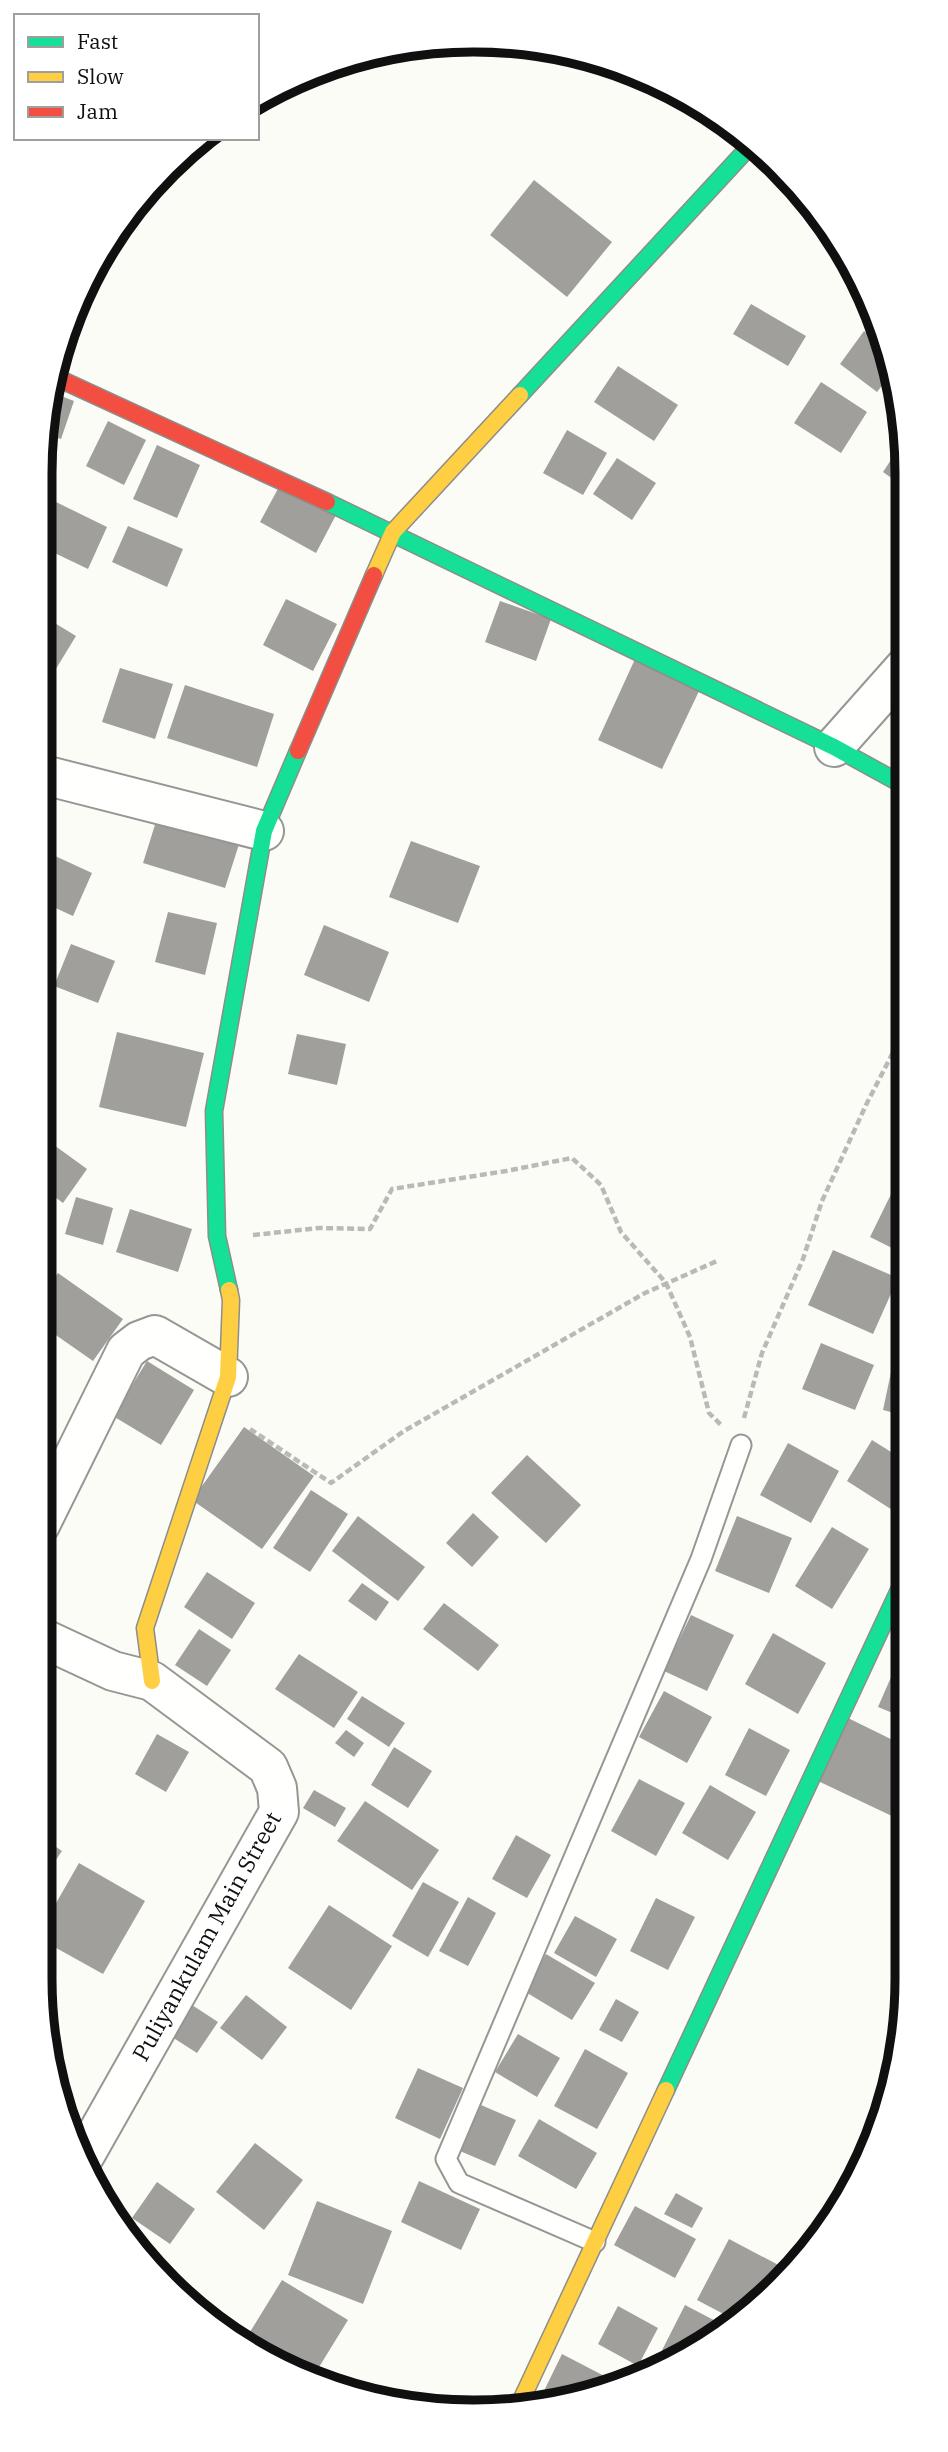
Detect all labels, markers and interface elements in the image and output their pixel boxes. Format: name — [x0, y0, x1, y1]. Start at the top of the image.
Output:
legend — [14, 14, 259, 140]
text: Fast — [77, 27, 118, 55]
text: Slow — [77, 62, 124, 90]
text: Jam — [77, 97, 118, 125]
street label: Puliyankulam Main Street — [125, 1806, 287, 2066]

